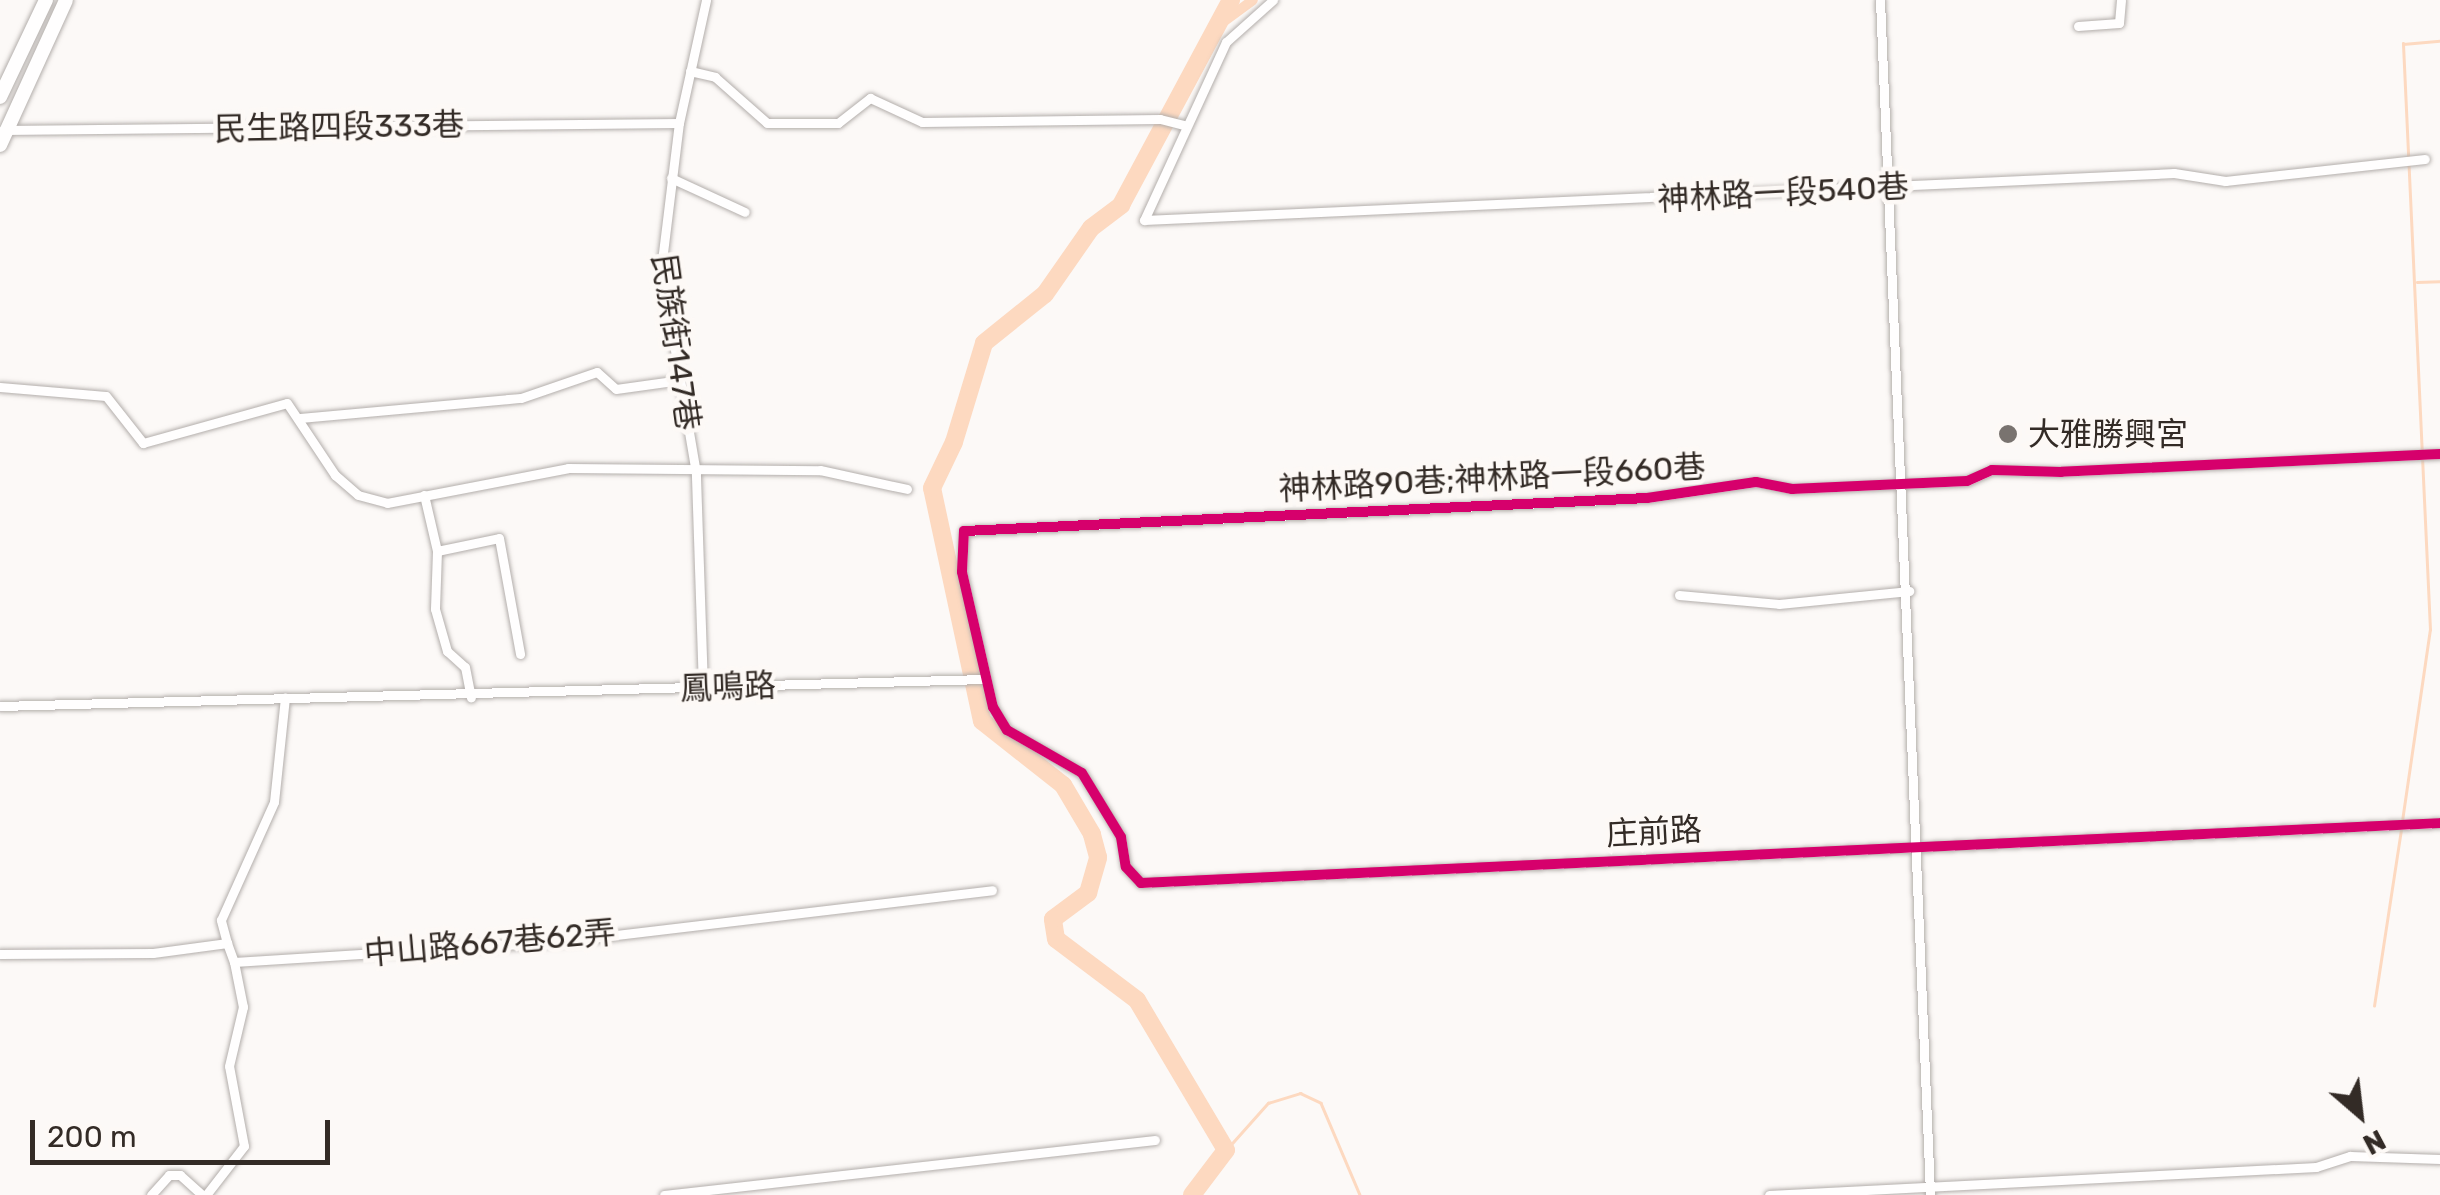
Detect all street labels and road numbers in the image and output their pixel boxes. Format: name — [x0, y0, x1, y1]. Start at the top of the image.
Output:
street label: 民生路四段333巷 — [214, 106, 464, 148]
street label: 神林路一段540巷 — [1657, 167, 1909, 219]
street label: 民族街147巷 — [645, 251, 707, 433]
street label: 神林路90巷;神林路一段660巷 — [1278, 448, 1706, 508]
street label: 鳳鳴路 — [679, 666, 777, 708]
street label: 庄前路 — [1605, 810, 1703, 854]
street label: 中山路667巷62弄 — [363, 913, 617, 973]

